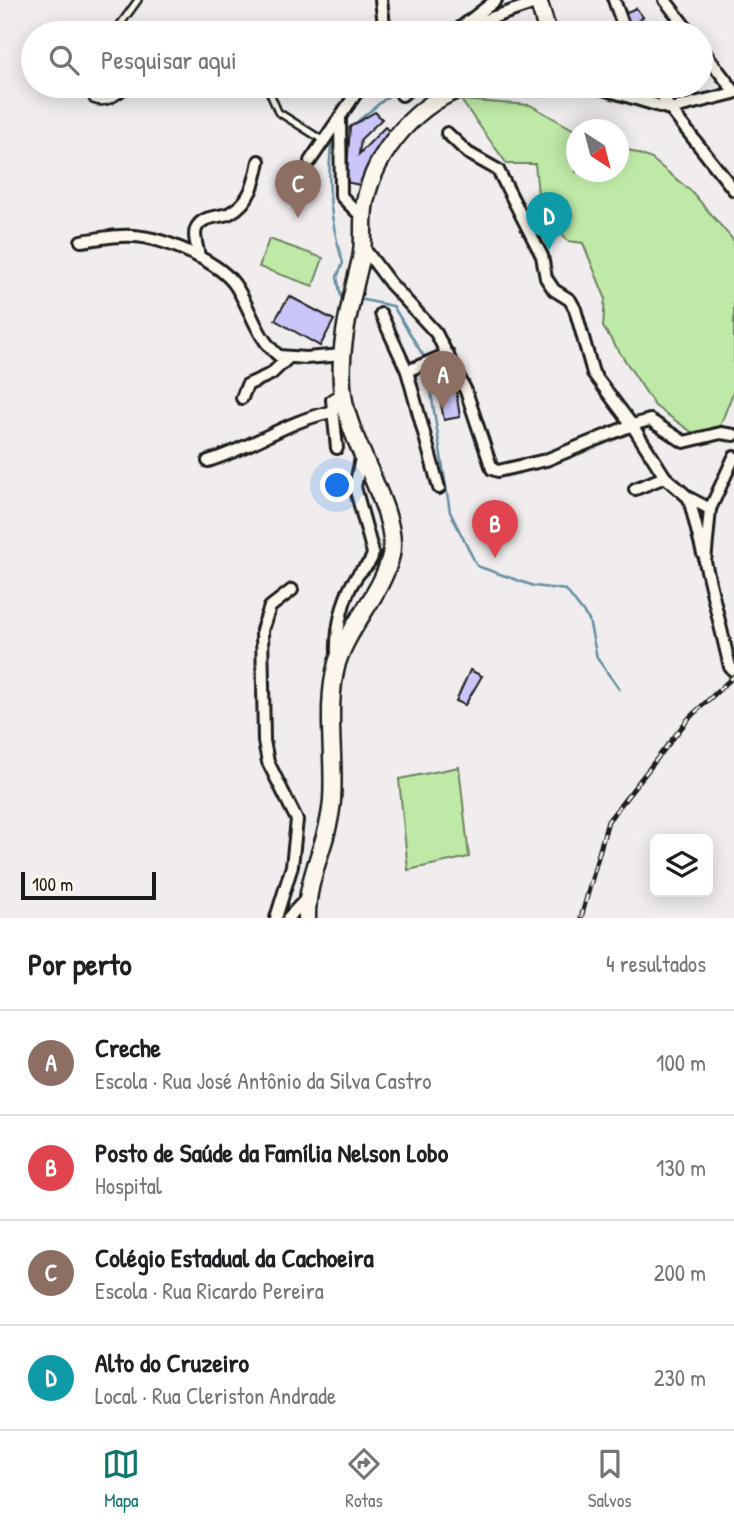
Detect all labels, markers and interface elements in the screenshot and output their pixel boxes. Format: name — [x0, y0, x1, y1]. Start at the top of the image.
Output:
search box — [21, 21, 713, 98]
icon: search — [45, 41, 83, 79]
text: Pesquisar aqui — [101, 42, 237, 77]
north arrow — [566, 119, 629, 182]
pin: C — [275, 160, 321, 218]
pin: D — [526, 192, 572, 250]
pin: A — [420, 351, 466, 409]
your location — [320, 468, 354, 502]
pin: B — [472, 500, 518, 558]
map controls — [650, 834, 713, 897]
button: layers — [650, 834, 713, 897]
scale bar — [21, 869, 156, 901]
text: 100 m — [32, 871, 73, 897]
text: Por perto — [28, 944, 132, 984]
text: 4 resultados — [606, 948, 706, 979]
text: Creche — [95, 1030, 161, 1065]
text: A — [45, 1047, 57, 1078]
text: 100 m — [656, 1047, 706, 1078]
text: Escola · Rua José Antônio da Silva Castro — [95, 1065, 432, 1096]
text: Posto de Saúde da Família Nelson Lobo — [95, 1135, 448, 1170]
text: B — [45, 1152, 57, 1183]
text: 130 m — [656, 1152, 706, 1183]
text: Hospital — [95, 1170, 162, 1201]
text: Colégio Estadual da Cachoeira — [95, 1240, 374, 1275]
text: C — [45, 1257, 57, 1288]
text: 200 m — [654, 1257, 706, 1288]
text: Escola · Rua Ricardo Pereira — [95, 1275, 324, 1306]
text: Alto do Cruzeiro — [95, 1345, 249, 1380]
text: D — [46, 1362, 56, 1393]
text: 230 m — [654, 1362, 706, 1393]
text: Local · Rua Cleriston Andrade — [95, 1380, 336, 1411]
tab: Mapa — [102, 1445, 140, 1513]
tab: Rotas — [345, 1445, 383, 1513]
tab: Salvos — [588, 1445, 632, 1513]

